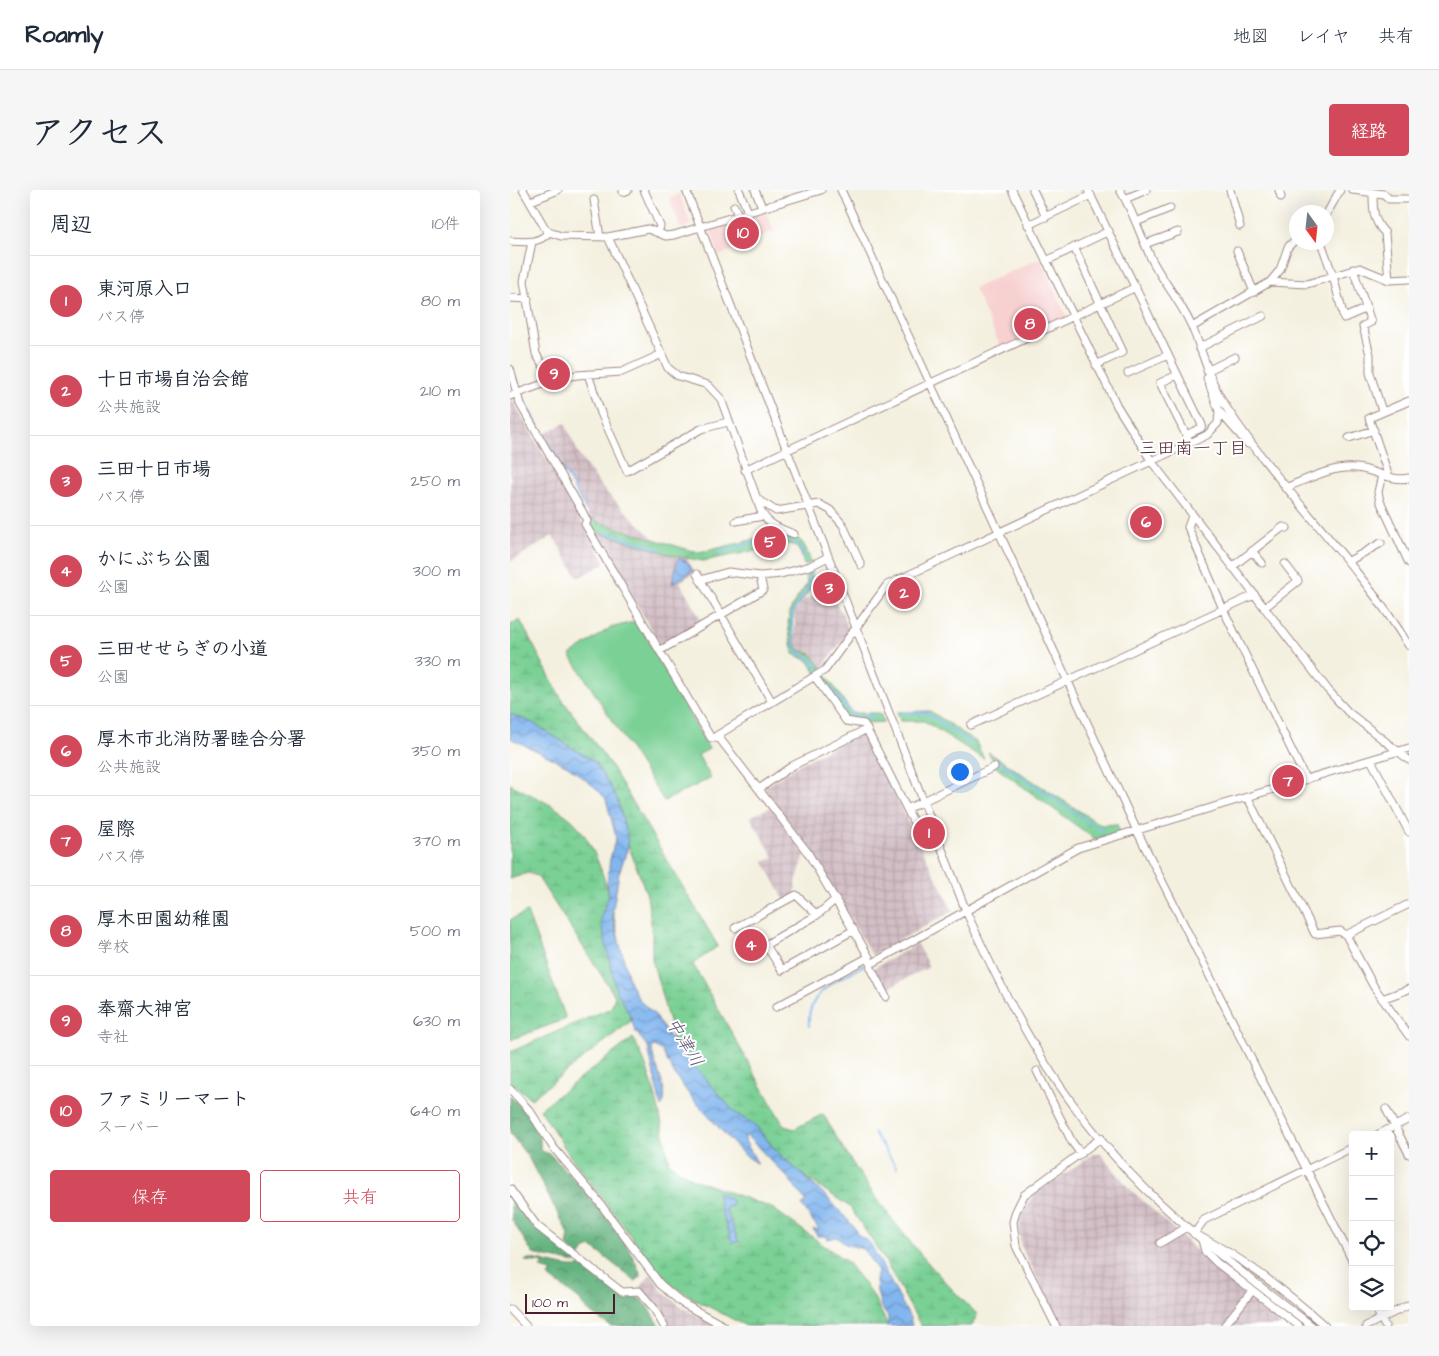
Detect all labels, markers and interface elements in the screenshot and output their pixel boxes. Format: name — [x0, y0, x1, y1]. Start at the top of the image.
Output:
text: Roamly — [25, 18, 103, 52]
text: 地図 — [1233, 24, 1269, 49]
text: レイヤ — [1297, 24, 1350, 49]
text: 共有 — [1378, 24, 1414, 49]
button: 経路 — [1329, 104, 1409, 156]
text: アクセス — [30, 109, 168, 158]
north arrow — [1289, 205, 1334, 250]
text: 周辺 — [50, 210, 92, 239]
text: 10件 — [432, 213, 460, 235]
pin: 10 — [727, 214, 759, 252]
text: 東河原入口 — [97, 276, 192, 303]
text: 1 — [65, 290, 67, 312]
text: 80 m — [421, 290, 460, 312]
pin: 8 — [1014, 305, 1046, 343]
text: バス停 — [97, 306, 145, 328]
pin: 9 — [538, 355, 570, 393]
text: 十日市場自治会館 — [97, 366, 249, 393]
text: 2 — [61, 380, 71, 402]
text: 210 m — [420, 380, 460, 402]
text: 公共施設 — [97, 396, 161, 418]
district label: 三田南一丁目 — [1139, 436, 1247, 461]
text: 三田十日市場 — [97, 456, 211, 483]
text: 3 — [62, 470, 70, 492]
text: 250 m — [411, 470, 460, 492]
text: バス停 — [97, 486, 145, 508]
pin: 6 — [1130, 503, 1162, 541]
pin: 5 — [754, 523, 786, 561]
text: かにぶち公園 — [97, 546, 211, 573]
text: 4 — [61, 560, 71, 582]
text: 300 m — [413, 560, 460, 582]
pin: 3 — [813, 569, 845, 607]
pin: 2 — [888, 574, 920, 612]
text: 公園 — [97, 576, 129, 598]
text: 三田せせらぎの小道 — [97, 636, 268, 663]
text: 5 — [60, 650, 72, 672]
text: 330 m — [415, 650, 460, 672]
text: 公園 — [97, 666, 129, 688]
text: 厚木市北消防署睦合分署 — [97, 726, 306, 753]
text: 6 — [61, 740, 71, 762]
text: 350 m — [412, 740, 460, 762]
text: 公共施設 — [97, 756, 161, 778]
your location — [947, 759, 973, 785]
pin: 7 — [1272, 762, 1304, 800]
pin: 1 — [913, 814, 945, 852]
text: 屋際 — [97, 816, 135, 843]
text: 7 — [61, 830, 71, 852]
text: 370 m — [413, 830, 460, 852]
text: バス停 — [97, 846, 145, 868]
text: 厚木田園幼稚園 — [97, 906, 230, 933]
text: 8 — [61, 920, 71, 942]
text: 500 m — [410, 920, 460, 942]
pin: 4 — [735, 926, 767, 964]
text: 学校 — [97, 936, 129, 958]
text: 奉齋大神宮 — [97, 996, 192, 1023]
text: 9 — [61, 1010, 71, 1032]
text: 630 m — [413, 1010, 460, 1032]
water label: 中津川 — [660, 1013, 709, 1072]
text: 寺社 — [97, 1026, 129, 1048]
text: ファミリーマート — [97, 1086, 250, 1113]
text: 10 — [60, 1100, 72, 1122]
text: 640 m — [410, 1100, 460, 1122]
text: スーパー — [97, 1116, 160, 1138]
map controls — [1349, 1131, 1394, 1311]
button: + — [1349, 1131, 1394, 1176]
button: 保存 — [50, 1170, 250, 1222]
button: 共有 — [260, 1170, 460, 1222]
button: − — [1349, 1176, 1394, 1221]
button: locate — [1349, 1221, 1394, 1266]
button: layers — [1349, 1266, 1394, 1311]
scale bar — [525, 1291, 615, 1314]
text: 100 m — [532, 1293, 568, 1313]

